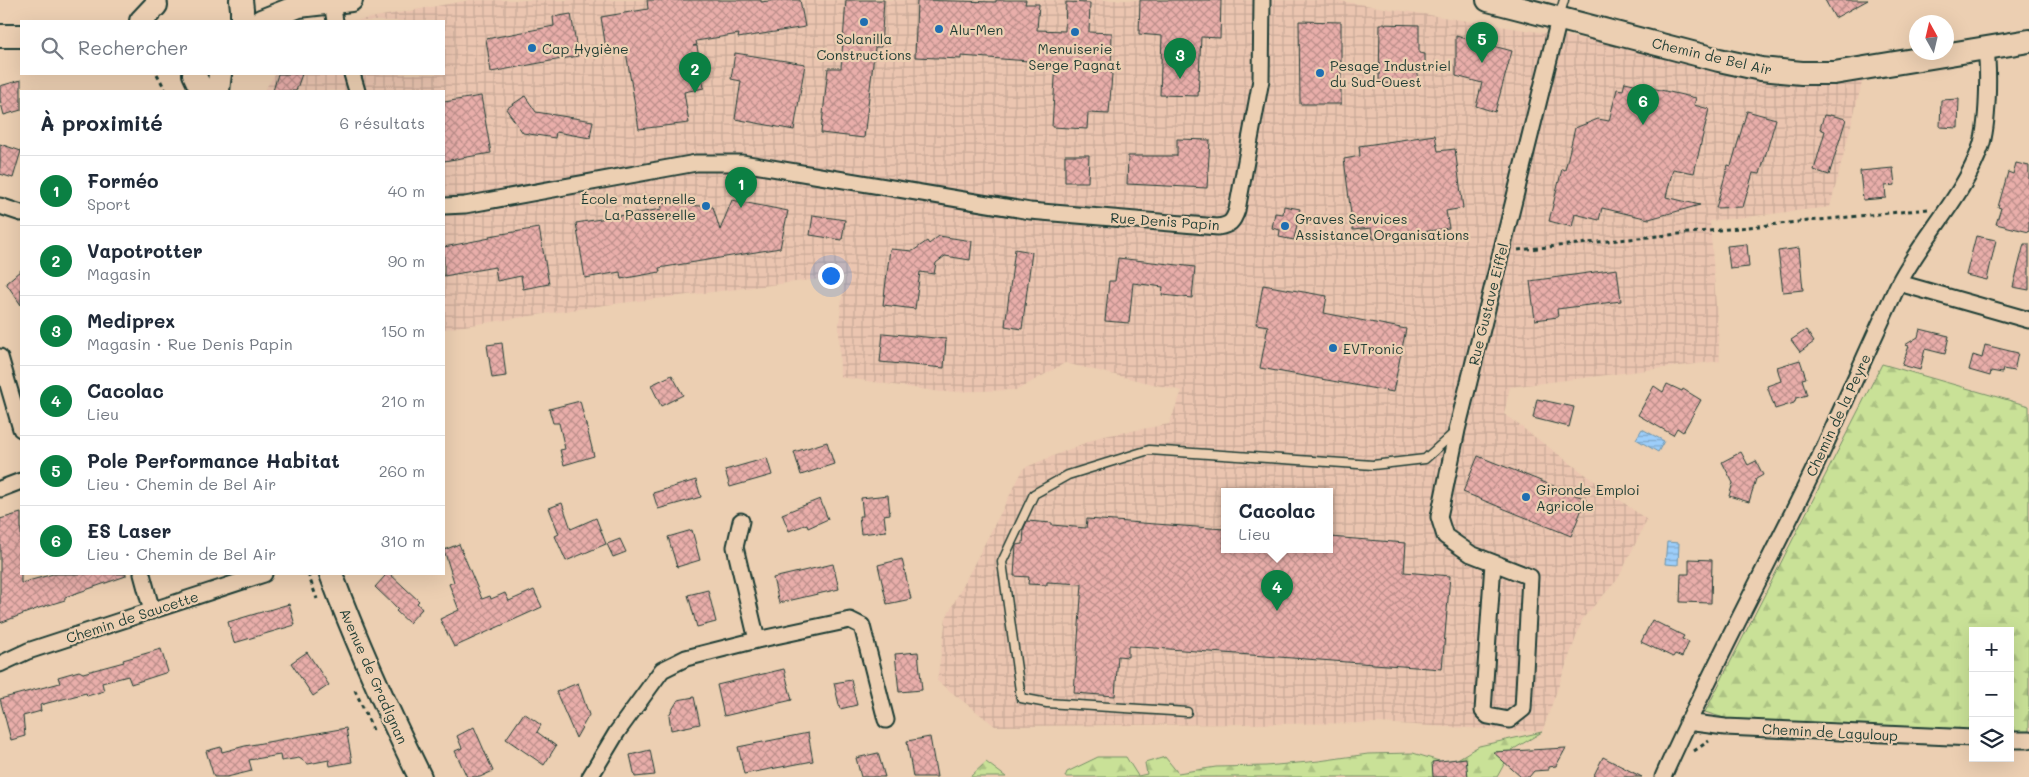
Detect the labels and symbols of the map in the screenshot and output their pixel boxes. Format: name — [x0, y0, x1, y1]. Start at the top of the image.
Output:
north arrow — [1909, 15, 1954, 60]
marker: Solanilla Constructions — [858, 16, 870, 28]
place label: Alu-Men — [949, 20, 1003, 39]
pin: 5 — [1466, 22, 1498, 63]
marker: Alu-Men — [933, 23, 945, 35]
marker: Menuiserie Serge Pagnat — [1069, 26, 1081, 38]
place label: Solanilla Constructions — [816, 29, 912, 64]
street label: Chemin de Bel Air — [1650, 33, 1774, 79]
pin: 3 — [1164, 38, 1196, 79]
place label: Cap Hygiène — [542, 39, 629, 58]
place label: Menuiserie Serge Pagnat — [1029, 39, 1121, 74]
marker: Cap Hygiène — [526, 42, 538, 54]
pin: 2 — [679, 52, 711, 93]
place label: Pesage Industriel du Sud-Ouest — [1330, 56, 1451, 91]
marker: Pesage Industriel du Sud-Ouest — [1314, 67, 1326, 79]
pin: 6 — [1627, 84, 1659, 125]
pin: 1 — [725, 167, 757, 208]
place label: École maternelle La Passerelle — [581, 189, 696, 224]
marker: École maternelle La Passerelle — [700, 200, 712, 212]
street label: Rue Denis Papin — [1110, 208, 1220, 234]
place label: Graves Services Assistance Organisations — [1295, 209, 1469, 244]
marker: Graves Services Assistance Organisations — [1279, 220, 1291, 232]
street label: Rue Gustave Eiffel — [1464, 241, 1512, 367]
your location — [818, 263, 844, 289]
place label: EVTronic — [1343, 339, 1403, 358]
marker: EVTronic — [1327, 342, 1339, 354]
street label: Chemin de la Peyre — [1801, 351, 1875, 479]
place label: Gironde Emploi Agricole — [1536, 480, 1640, 515]
marker: Gironde Emploi Agricole — [1520, 491, 1532, 503]
pin: 4 — [1261, 570, 1293, 611]
street label: Chemin de Saucette — [63, 587, 201, 647]
street label: Avenue de Gradignan — [336, 605, 412, 747]
street label: Chemin de Laguloup — [1761, 719, 1899, 745]

